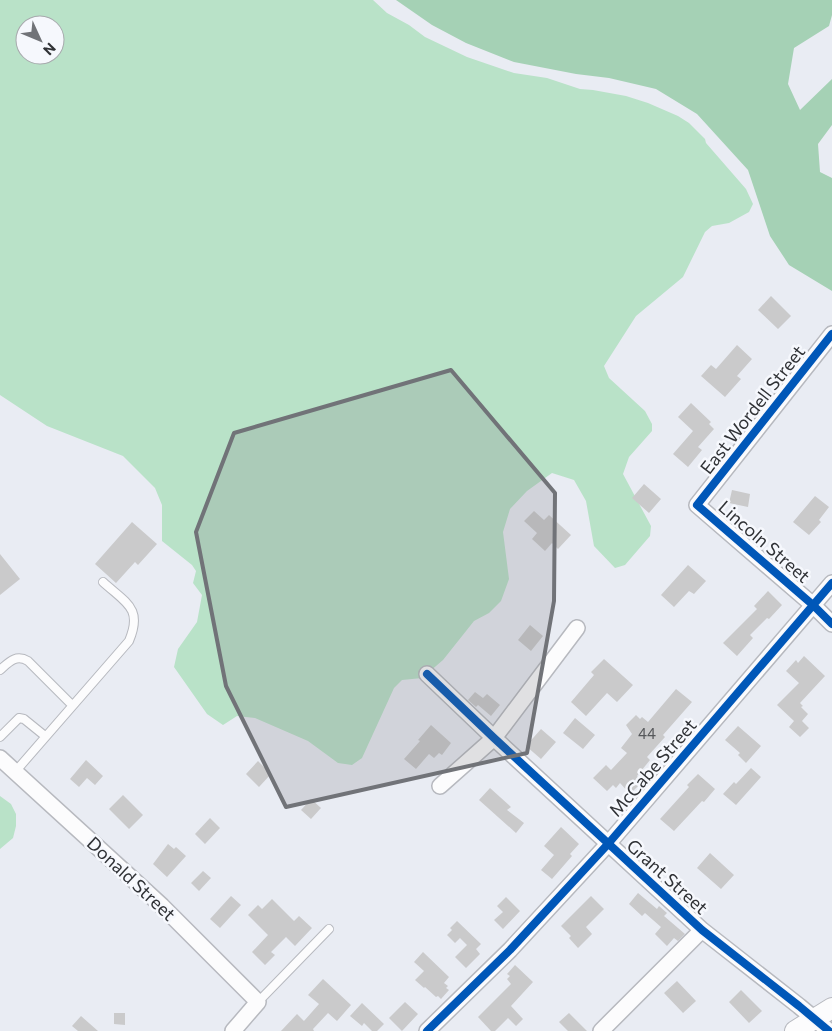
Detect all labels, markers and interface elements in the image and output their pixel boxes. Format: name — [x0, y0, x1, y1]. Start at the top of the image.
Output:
north arrow — [15, 15, 65, 65]
text: N — [40, 40, 59, 59]
street label: East Wordell Street — [695, 341, 809, 478]
street label: Lincoln Street — [714, 496, 815, 587]
street label: McCabe Street — [604, 714, 701, 821]
house number: 44 — [638, 724, 656, 742]
street label: Donald Street — [83, 832, 181, 925]
street label: Grant Street — [623, 834, 713, 918]

